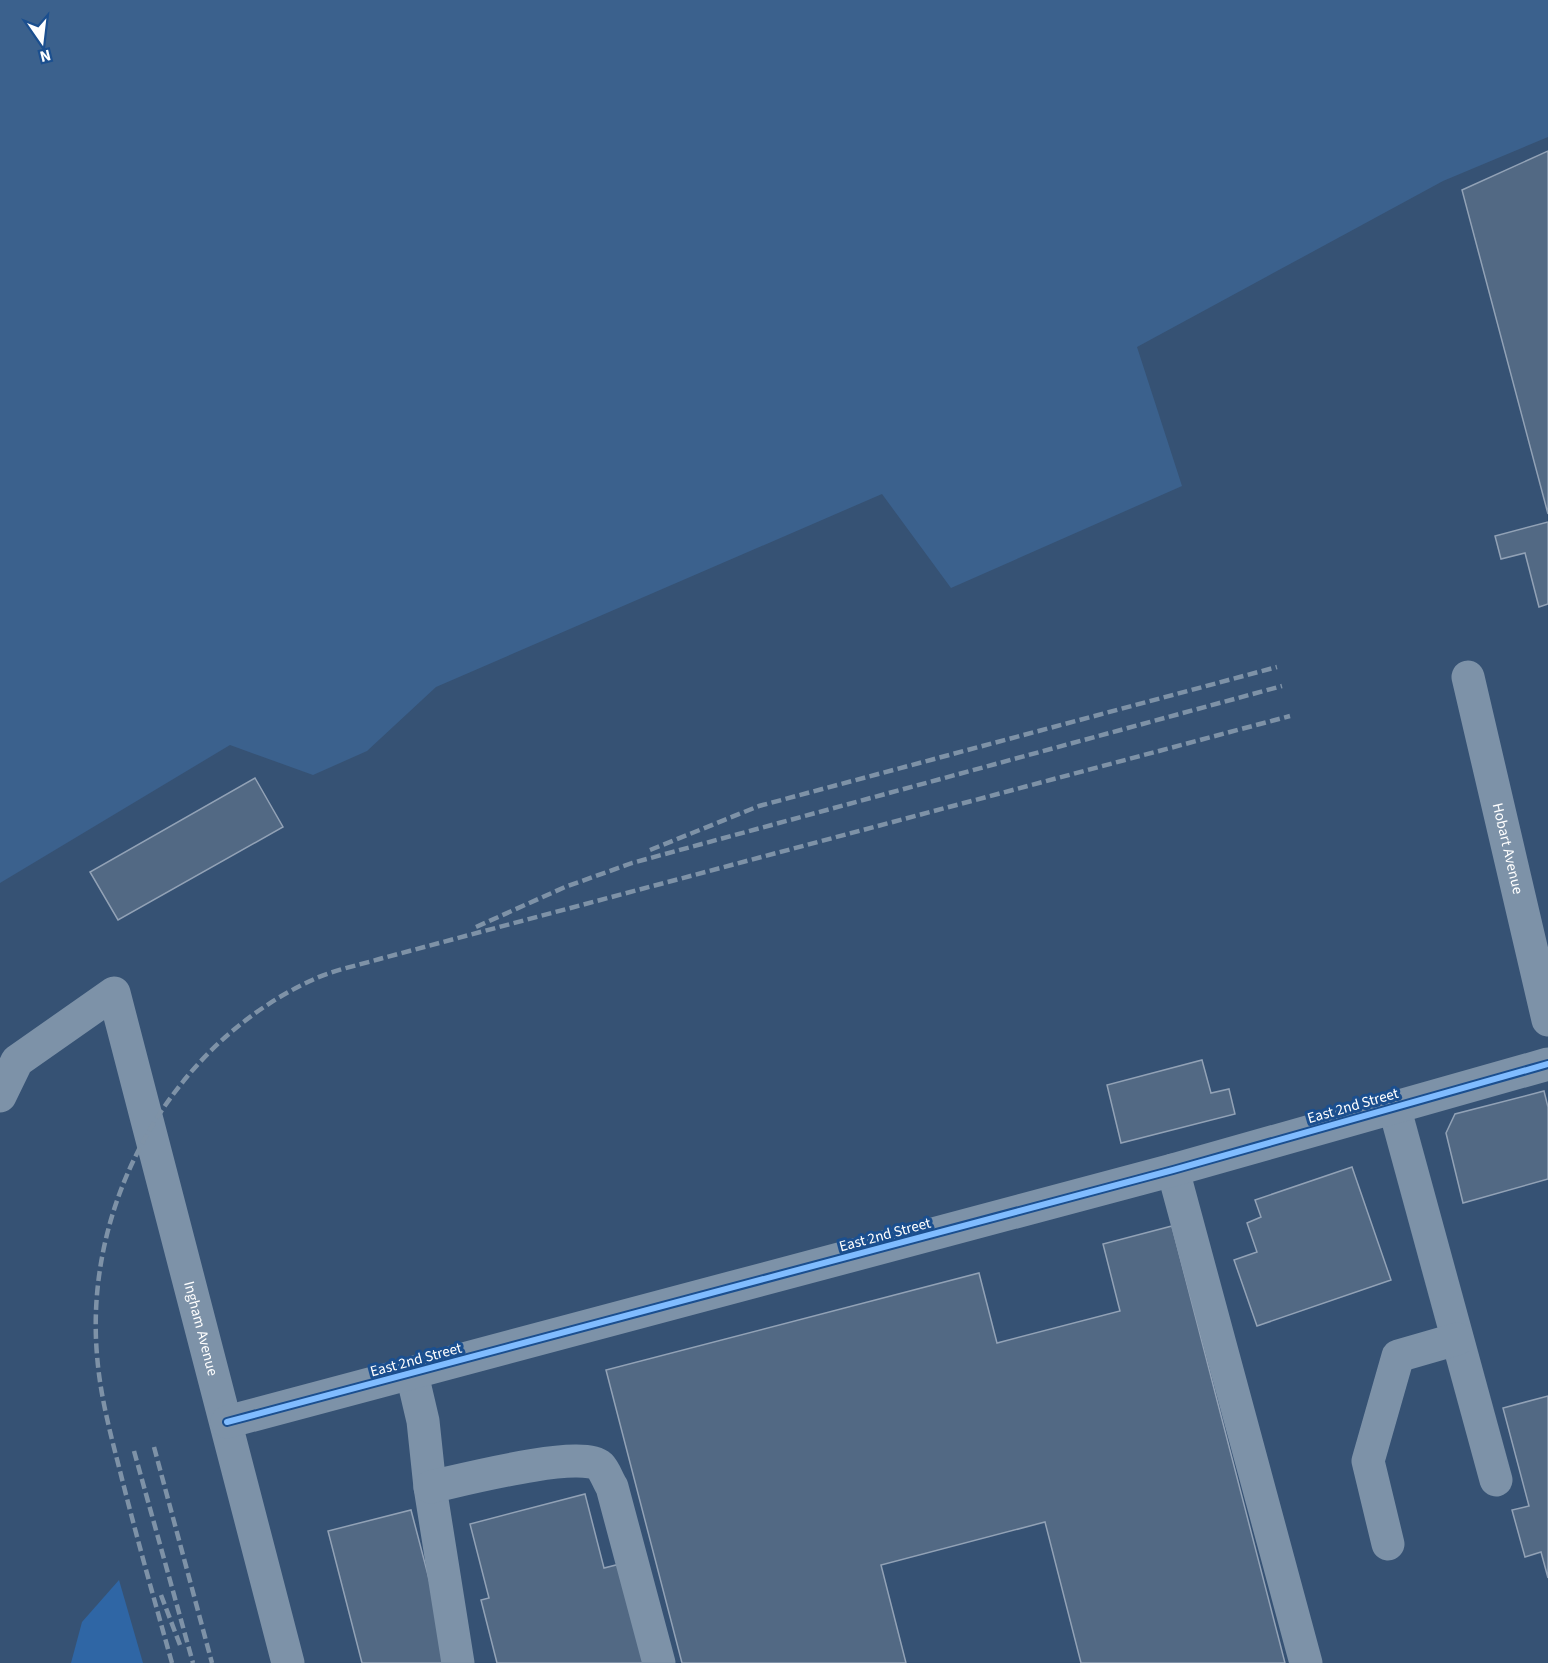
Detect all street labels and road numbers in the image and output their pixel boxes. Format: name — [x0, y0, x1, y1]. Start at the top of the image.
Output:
street label: Hobart Avenue — [1487, 801, 1529, 896]
street label: East 2nd Street — [1305, 1083, 1401, 1129]
street label: East 2nd Street — [837, 1213, 933, 1257]
street label: Ingham Avenue — [179, 1279, 224, 1378]
street label: East 2nd Street — [368, 1338, 464, 1382]

